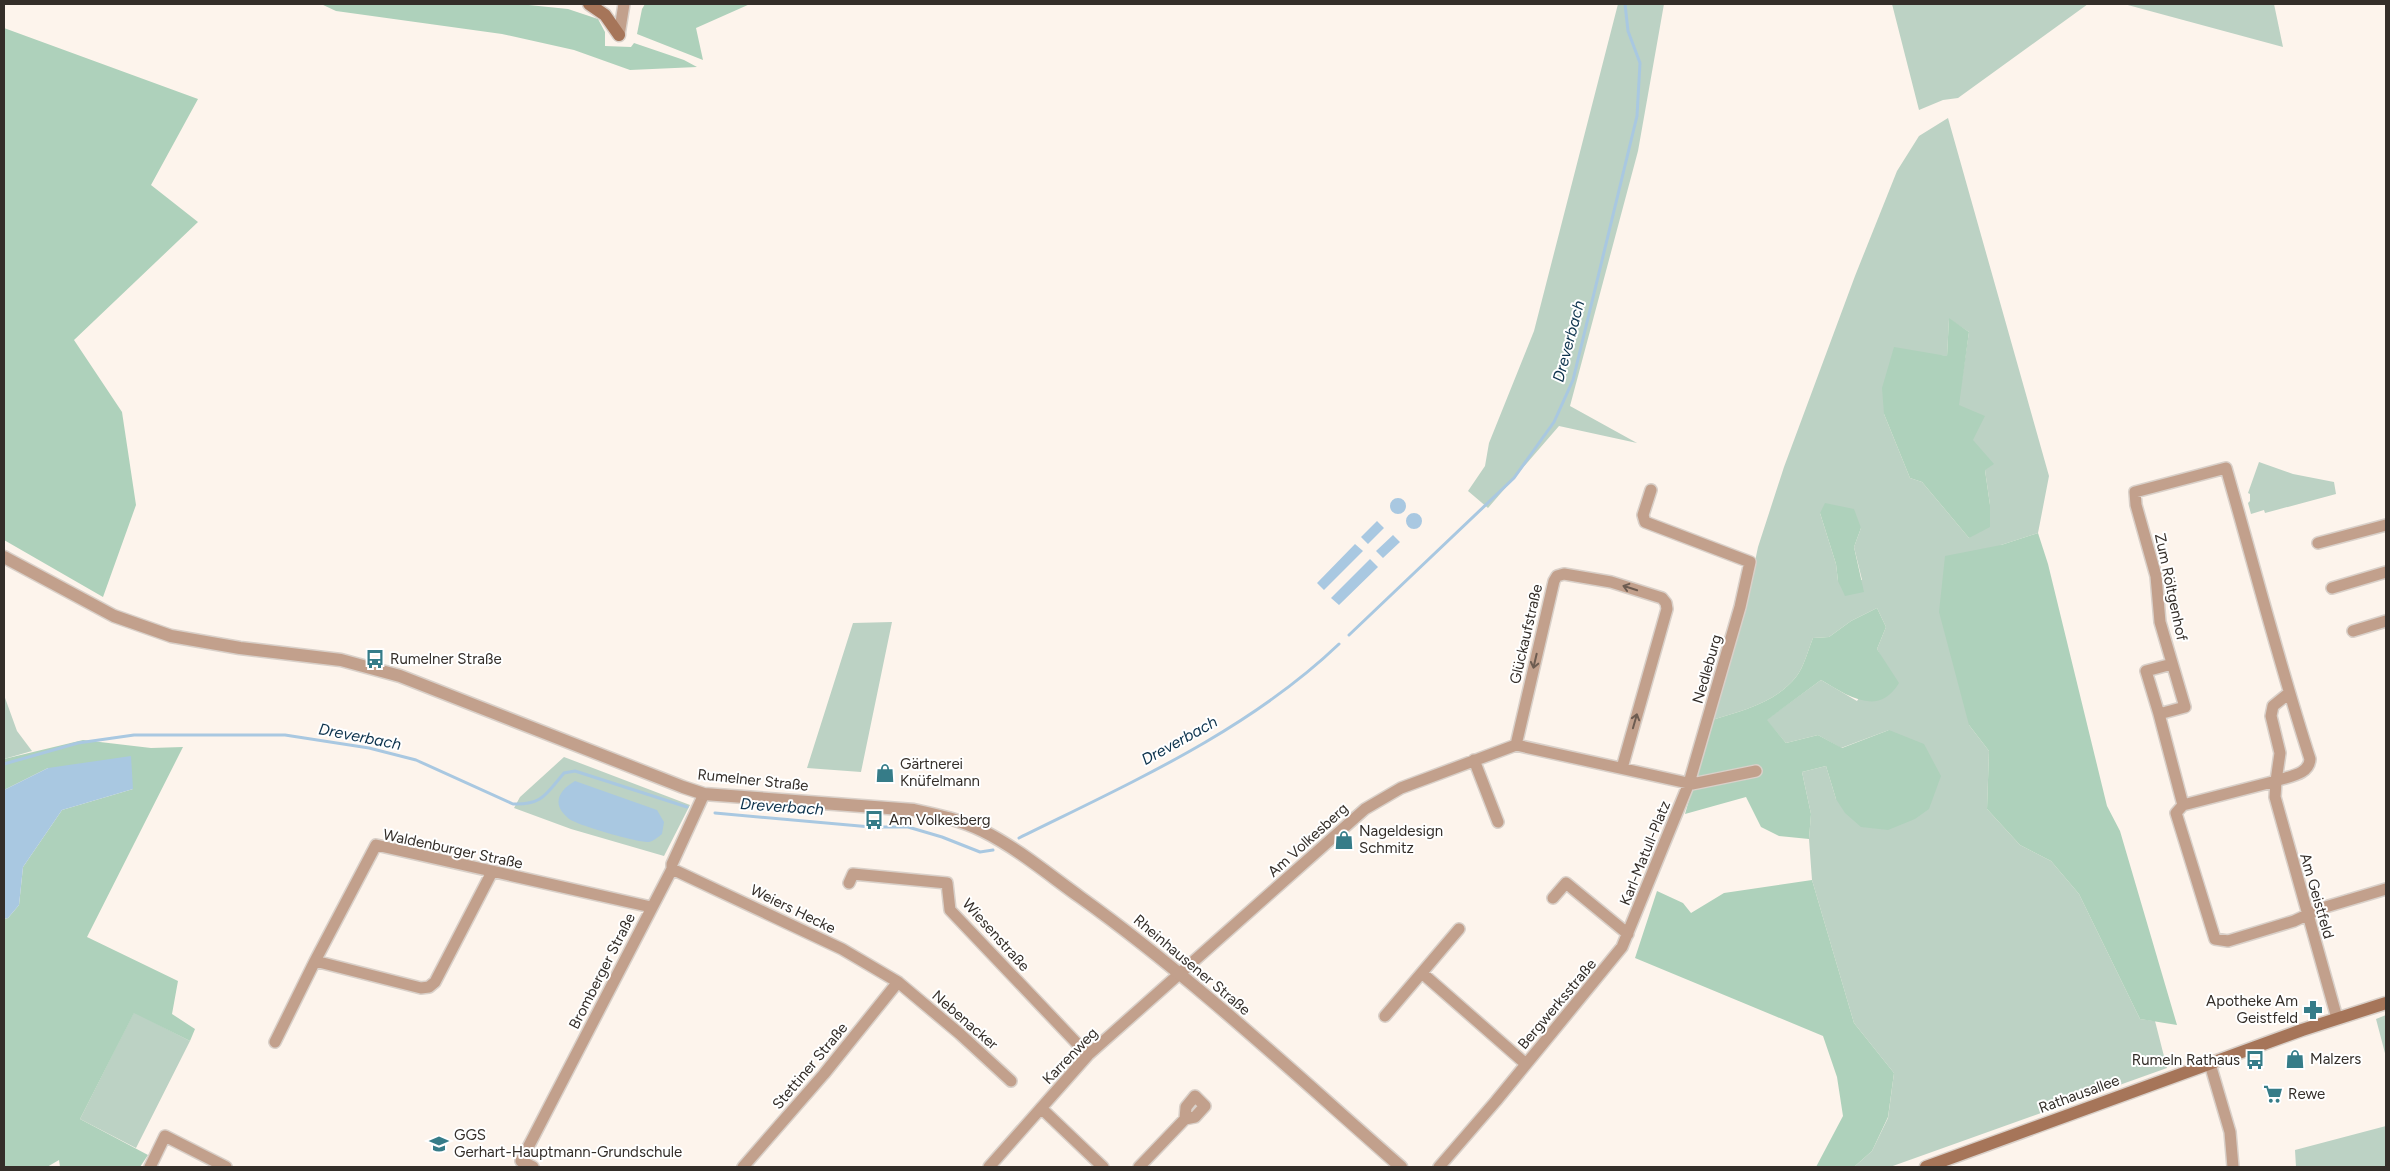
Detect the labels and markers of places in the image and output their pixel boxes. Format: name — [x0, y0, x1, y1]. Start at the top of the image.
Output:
bus stop icon: Rumelner Straße — [364, 648, 386, 670]
place label: Rumelner Straße — [390, 650, 502, 668]
place label: Gärtnerei Knüfelmann — [900, 755, 980, 790]
shop icon: Gärtnerei Knüfelmann — [874, 762, 896, 784]
bus stop icon: Am Volkesberg — [863, 809, 885, 831]
place label: Am Volkesberg — [889, 811, 991, 829]
place label: Nageldesign Schmitz — [1359, 822, 1443, 857]
shop icon: Nageldesign Schmitz — [1333, 829, 1355, 851]
place label: Apotheke Am Geistfeld — [2206, 992, 2298, 1027]
pharmacy icon: Apotheke Am Geistfeld — [2302, 999, 2324, 1021]
shop icon: Malzers — [2284, 1048, 2306, 1070]
bus stop icon: Rumeln Rathaus — [2244, 1049, 2266, 1071]
place label: Malzers — [2310, 1050, 2361, 1068]
place label: Rumeln Rathaus — [2132, 1051, 2240, 1069]
supermarket icon: Rewe — [2262, 1083, 2284, 1105]
place label: Rewe — [2288, 1085, 2325, 1103]
place label: GGS Gerhart-Hauptmann-Grundschule — [454, 1126, 682, 1161]
school or university icon: GGS Gerhart-Hauptmann-Grundschule — [428, 1133, 450, 1155]

